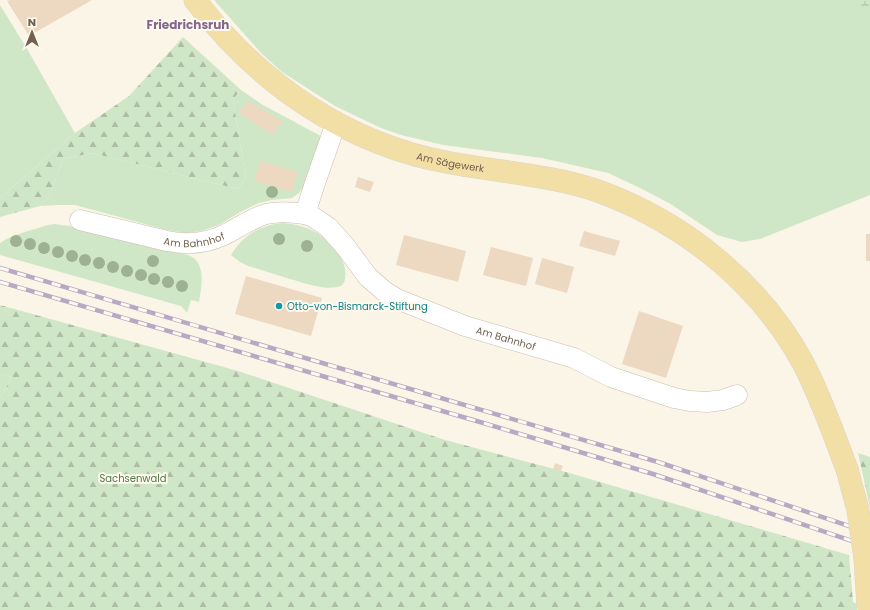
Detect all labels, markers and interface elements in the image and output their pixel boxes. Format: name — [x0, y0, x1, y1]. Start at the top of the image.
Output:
north arrow — [12, 12, 52, 52]
text: N — [28, 14, 36, 30]
district label: Friedrichsruh — [147, 16, 229, 33]
street label: Am Sägewerk — [415, 148, 486, 176]
street label: Am Bahnhof — [162, 228, 227, 251]
place label: Otto-von-Bismarck-Stiftung — [287, 299, 428, 314]
marker: Otto-von-Bismarck-Stiftung — [274, 301, 284, 311]
street label: Am Bahnhof — [474, 322, 538, 354]
park label: Sachsenwald — [99, 471, 167, 486]

